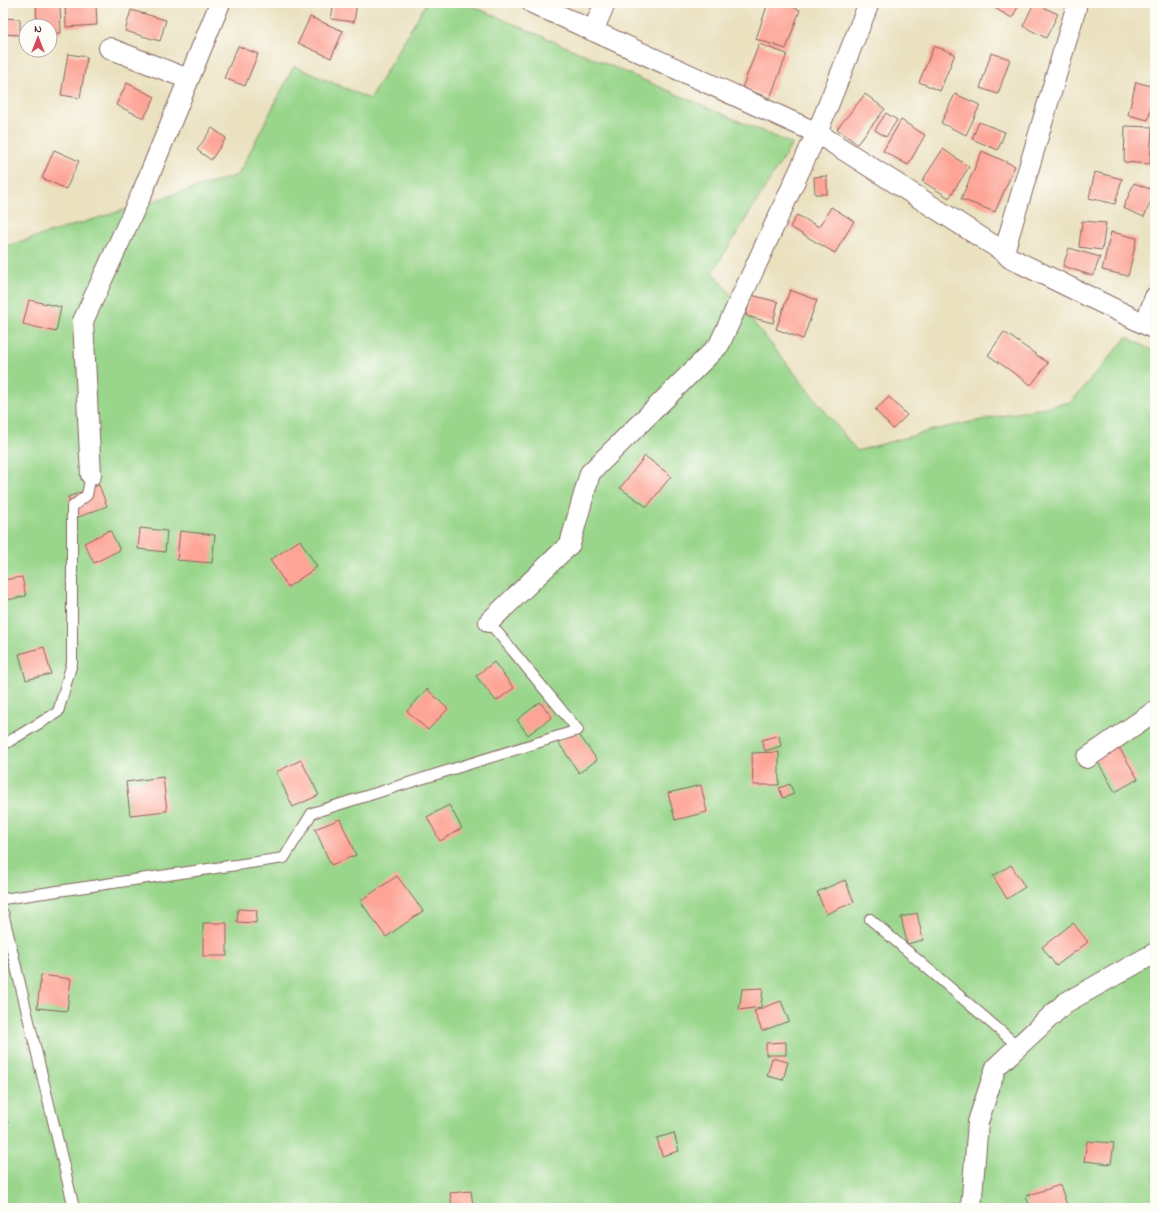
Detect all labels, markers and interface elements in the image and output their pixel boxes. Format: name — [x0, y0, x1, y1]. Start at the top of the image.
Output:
north arrow — [18, 18, 58, 58]
text: N — [34, 21, 42, 37]

